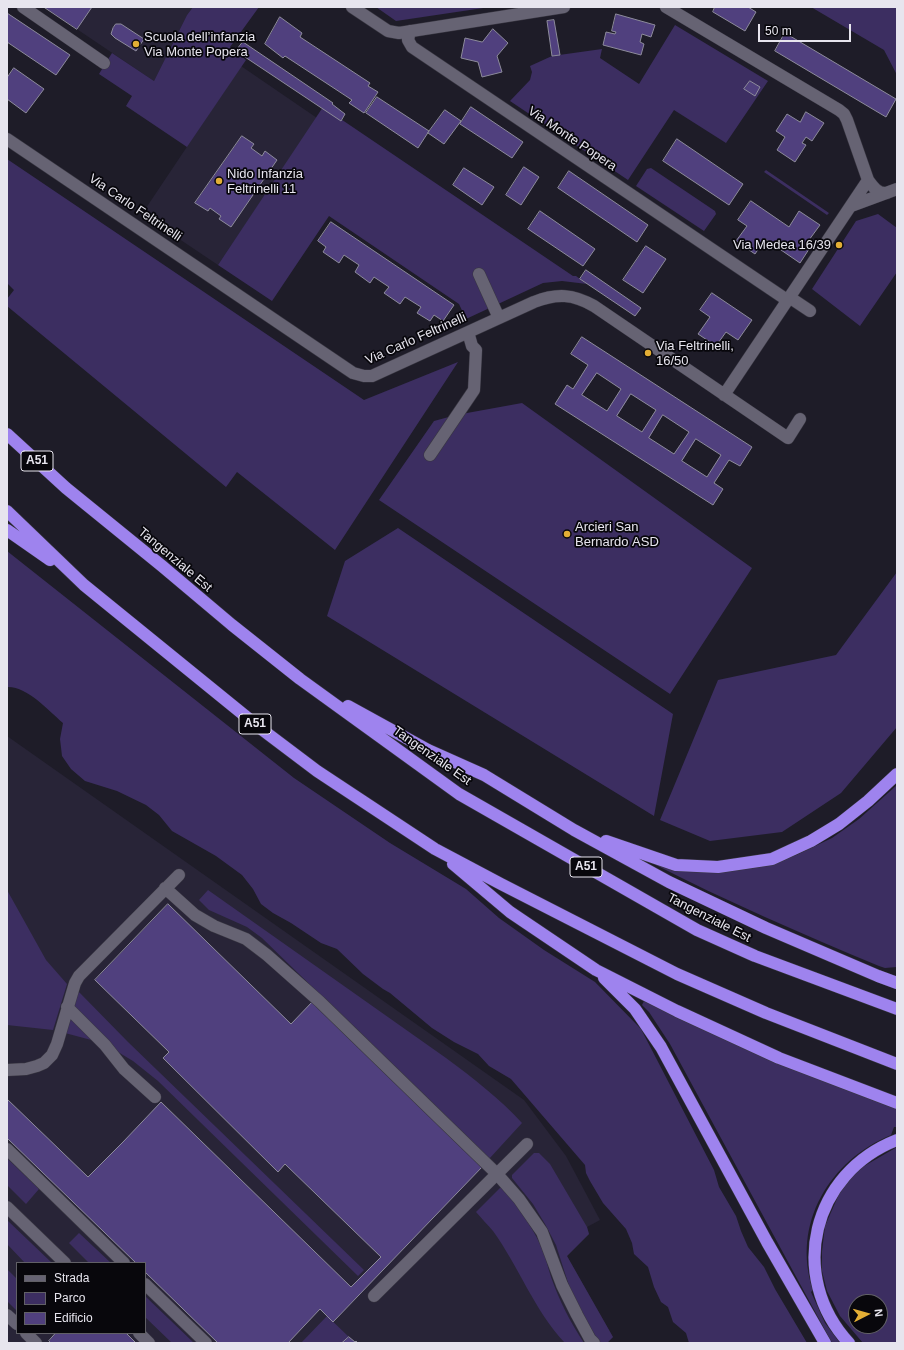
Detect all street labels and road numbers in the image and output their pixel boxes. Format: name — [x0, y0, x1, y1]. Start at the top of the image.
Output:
street label: Via Monte Popera — [525, 104, 619, 174]
street label: Via Carlo Feltrinelli — [86, 171, 184, 245]
street label: Via Carlo Feltrinelli — [363, 310, 469, 368]
road number: A51 — [21, 451, 53, 471]
street label: Tangenziale Est — [135, 525, 215, 595]
road number: A51 — [239, 714, 271, 734]
street label: Tangenziale Est — [390, 723, 474, 789]
road number: A51 — [570, 857, 602, 877]
street label: Tangenziale Est — [665, 890, 753, 946]

